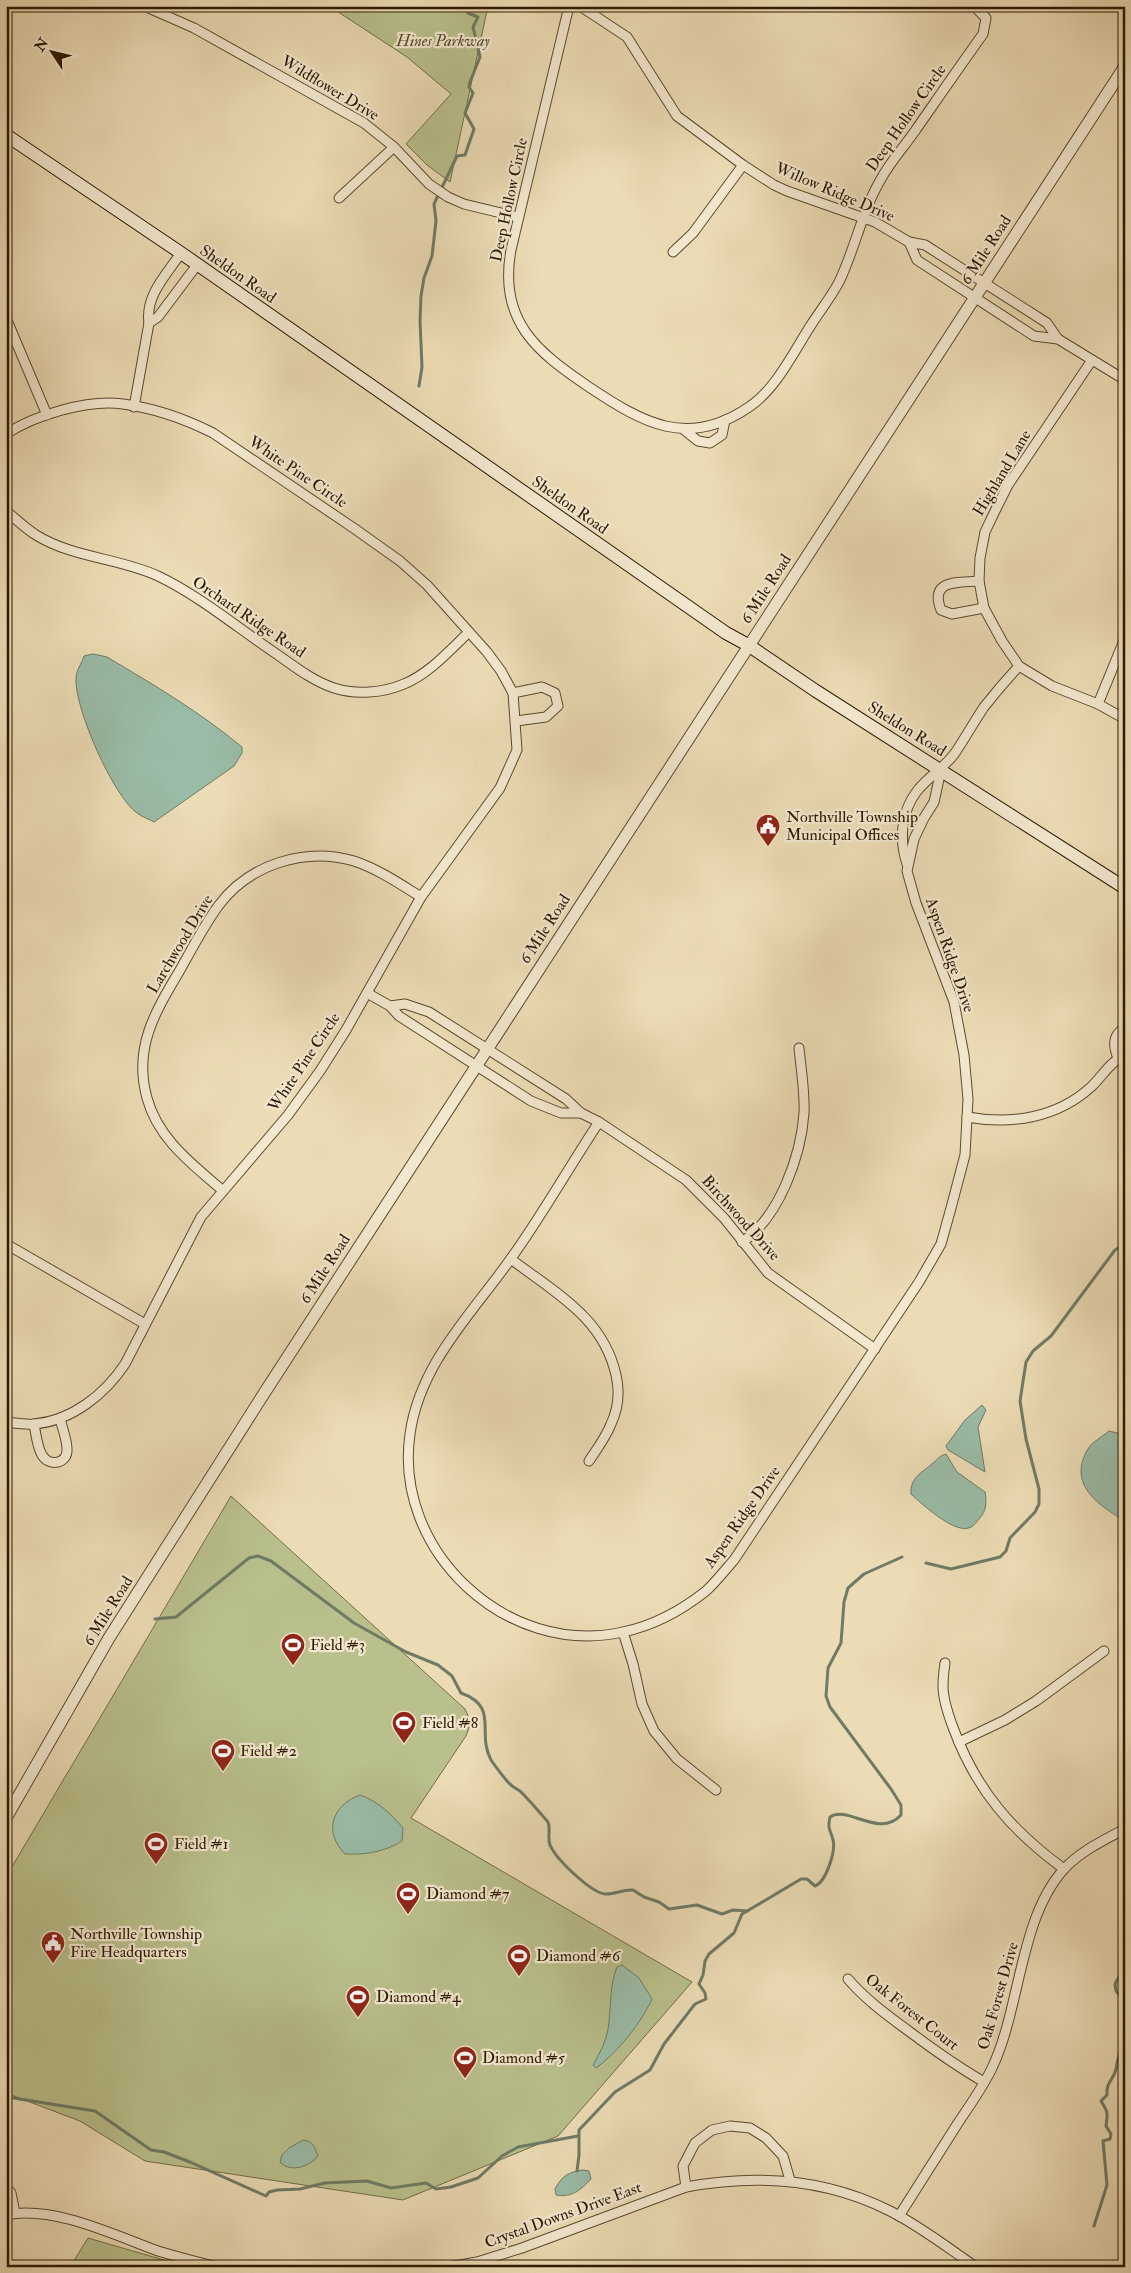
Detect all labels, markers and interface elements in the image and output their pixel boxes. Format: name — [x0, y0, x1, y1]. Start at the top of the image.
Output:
north arrow — [28, 28, 78, 78]
park label: Hines Parkway — [395, 31, 490, 51]
text: N — [31, 34, 53, 56]
street label: Wildflower Drive — [277, 50, 383, 125]
street label: Deep Hollow Circle — [862, 60, 951, 176]
street label: Deep Hollow Circle — [486, 136, 533, 264]
street label: Willow Ridge Drive — [771, 157, 898, 226]
street label: 6 Mile Road — [956, 211, 1016, 288]
street label: Sheldon Road — [196, 240, 280, 308]
street label: Highland Lane — [968, 426, 1036, 520]
street label: White Pine Circle — [244, 431, 352, 513]
street label: Sheldon Road — [528, 471, 612, 539]
street label: 6 Mile Road — [736, 550, 796, 627]
street label: Orchard Ridge Road — [189, 572, 310, 662]
street label: Sheldon Road — [864, 697, 950, 761]
place label: Northville Township Municipal Offices — [786, 807, 918, 846]
public building icon: Northville Township Municipal Offices — [755, 813, 781, 847]
street label: 6 Mile Road — [515, 890, 575, 967]
street label: Larchwood Drive — [143, 891, 218, 997]
street label: Aspen Ridge Drive — [920, 894, 979, 1016]
street label: White Pine Circle — [263, 1008, 345, 1116]
street label: Birchwood Drive — [697, 1171, 785, 1265]
street label: 6 Mile Road — [295, 1230, 355, 1307]
street label: Aspen Ridge Drive — [699, 1462, 786, 1573]
street label: 6 Mile Road — [79, 1572, 137, 1650]
sports icon: Field #3 — [280, 1632, 306, 1666]
place label: Field #3 — [310, 1635, 365, 1655]
sports icon: Field #8 — [391, 1710, 417, 1744]
place label: Field #8 — [422, 1713, 479, 1733]
sports icon: Field #2 — [210, 1738, 236, 1772]
place label: Field #2 — [240, 1741, 297, 1761]
sports icon: Field #1 — [143, 1831, 169, 1865]
place label: Field #1 — [174, 1834, 228, 1854]
sports icon: Diamond #7 — [395, 1881, 421, 1915]
place label: Diamond #7 — [426, 1884, 510, 1904]
place label: Northville Township Fire Headquarters — [70, 1924, 202, 1962]
public building icon: Northville Township Fire Headquarters — [40, 1930, 66, 1964]
street label: Oak Forest Drive — [973, 1939, 1023, 2052]
sports icon: Diamond #6 — [506, 1943, 532, 1977]
place label: Diamond #6 — [536, 1946, 621, 1966]
street label: Oak Forest Court — [861, 1969, 963, 2055]
sports icon: Diamond #4 — [345, 1984, 371, 2018]
place label: Diamond #4 — [376, 1987, 462, 2007]
sports icon: Diamond #5 — [452, 2045, 478, 2079]
place label: Diamond #5 — [482, 2048, 565, 2068]
street label: Crystal Downs Drive East — [482, 2177, 644, 2253]

